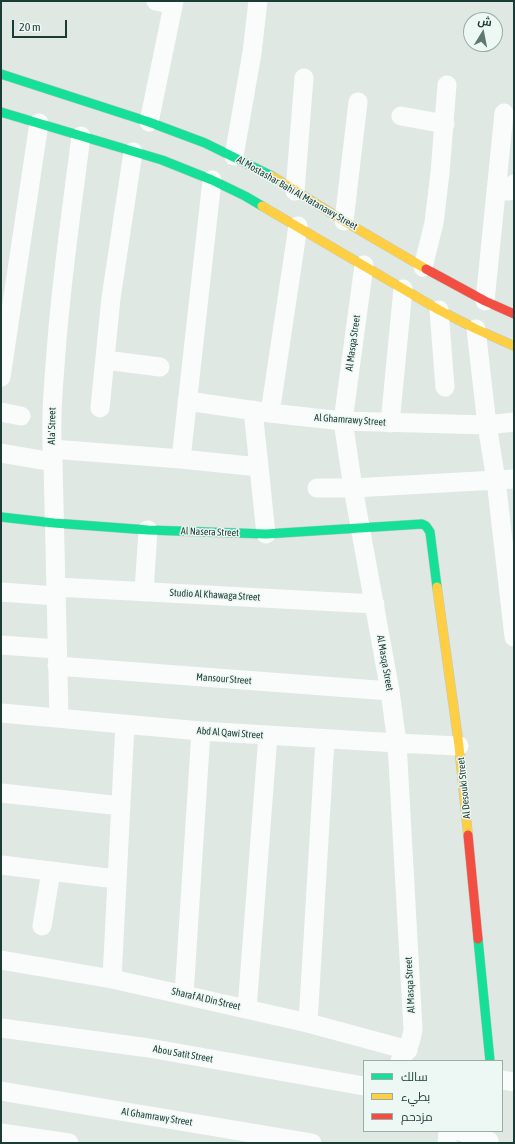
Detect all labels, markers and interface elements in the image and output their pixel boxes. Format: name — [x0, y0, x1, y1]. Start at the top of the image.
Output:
scale bar — [14, 12, 69, 38]
north arrow — [463, 12, 503, 52]
text: ش — [477, 14, 493, 28]
text: 20 m — [19, 20, 41, 34]
street label: Al Mostashar Bahi Al Matanawy Street — [235, 153, 359, 233]
street label: Al Masqa Street — [343, 314, 363, 372]
street label: Ala' Street — [46, 407, 58, 445]
street label: Al Ghamrawy Street — [314, 412, 386, 428]
street label: Al Nasera Street — [181, 525, 239, 539]
street label: Studio Al Khawaga Street — [169, 587, 261, 603]
street label: Al Masqa Street — [374, 634, 396, 692]
street label: Mansour Street — [196, 671, 252, 687]
street label: Abd Al Qawi Street — [196, 725, 264, 741]
street label: Al Desouki Street — [455, 757, 473, 819]
street label: Al Masqa Street — [403, 956, 417, 1014]
street label: Sharaf Al Din Street — [170, 985, 242, 1013]
street label: Abou Satit Street — [152, 1043, 214, 1065]
legend — [363, 1060, 503, 1132]
text: سالك — [401, 1070, 428, 1084]
text: بطيء — [401, 1090, 430, 1104]
street label: Al Ghamrawy Street — [121, 1105, 193, 1129]
text: مزدحم — [401, 1110, 433, 1124]

